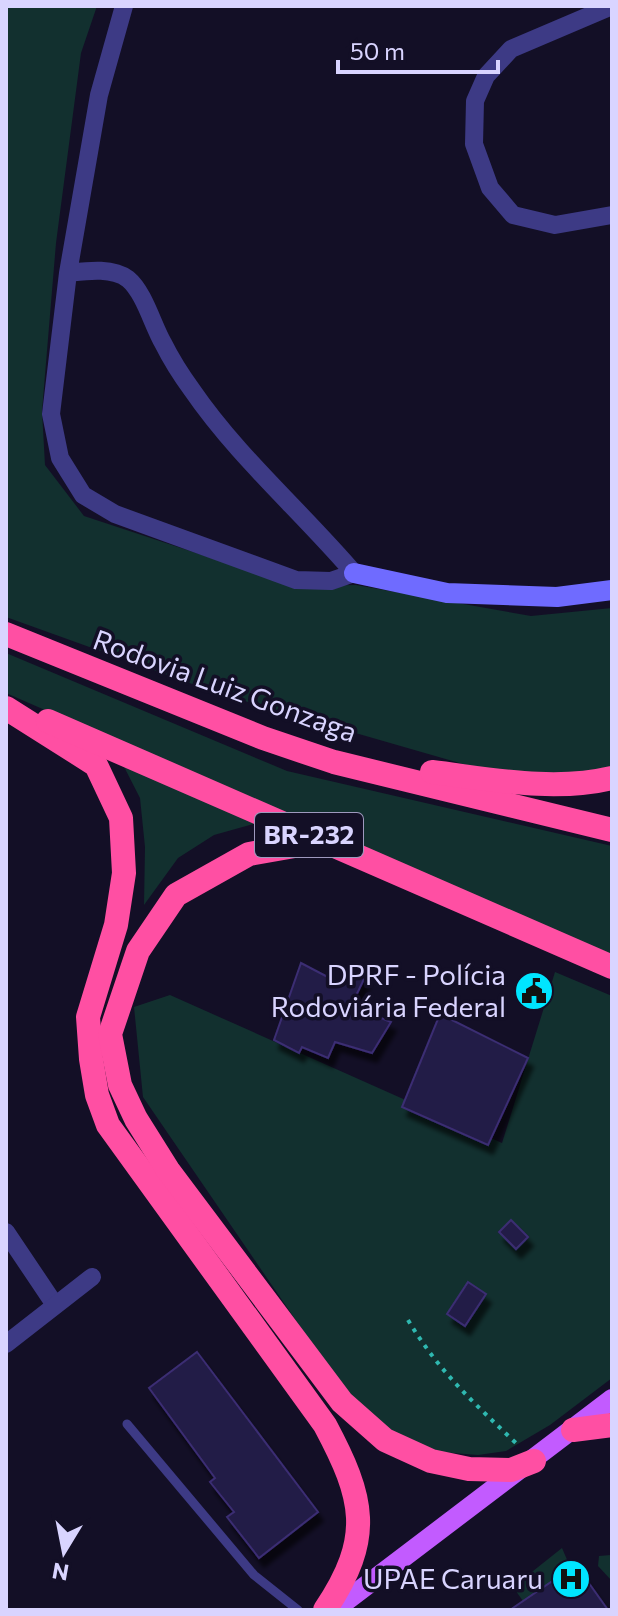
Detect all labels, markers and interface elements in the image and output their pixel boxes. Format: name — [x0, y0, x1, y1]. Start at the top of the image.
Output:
scale bar — [338, 24, 498, 74]
text: 50 m — [350, 36, 405, 65]
street label: Rodovia Luiz Gonzaga — [89, 622, 362, 749]
road number: BR-232 — [255, 813, 363, 857]
place label: DPRF - Polícia Rodoviária Federal — [271, 957, 506, 1023]
public building icon: DPRF - Polícia Rodoviária Federal — [513, 970, 555, 1012]
north arrow — [24, 1512, 104, 1592]
text: N — [50, 1557, 71, 1587]
hospital icon: UPAE Caruaru — [550, 1558, 592, 1600]
place label: UPAE Caruaru — [363, 1561, 543, 1595]

